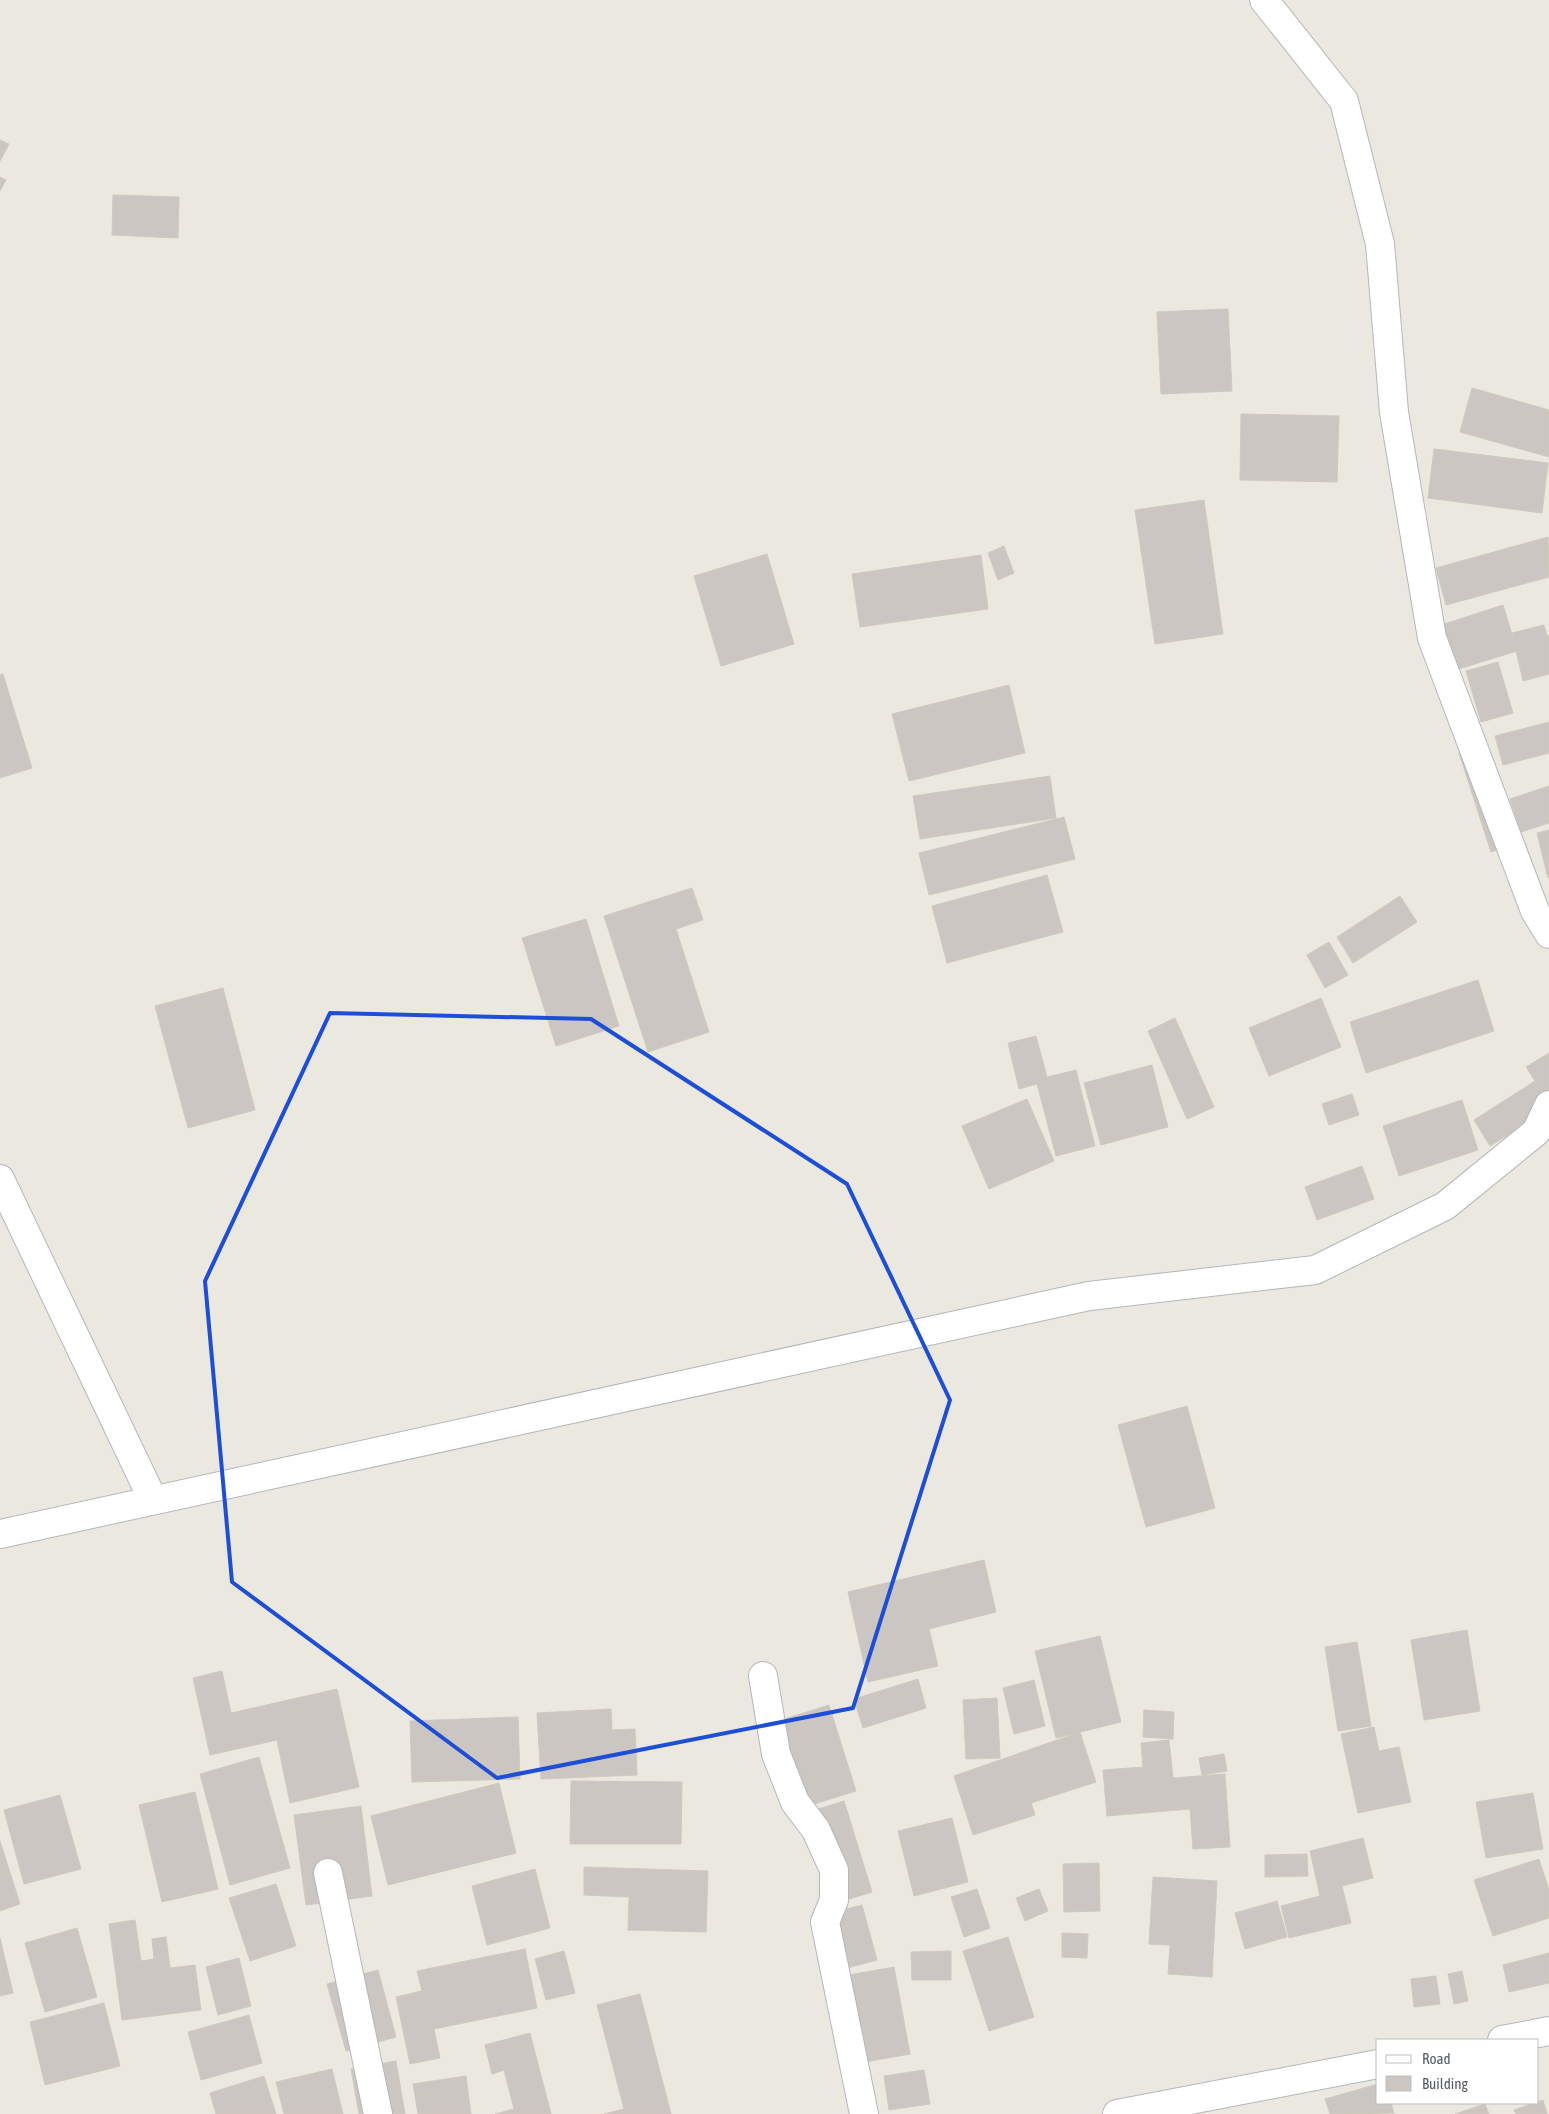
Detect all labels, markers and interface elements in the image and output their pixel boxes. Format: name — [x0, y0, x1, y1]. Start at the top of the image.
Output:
legend — [1376, 2039, 1539, 2104]
text: Road — [1422, 2050, 1451, 2067]
text: Building — [1422, 2075, 1468, 2092]

